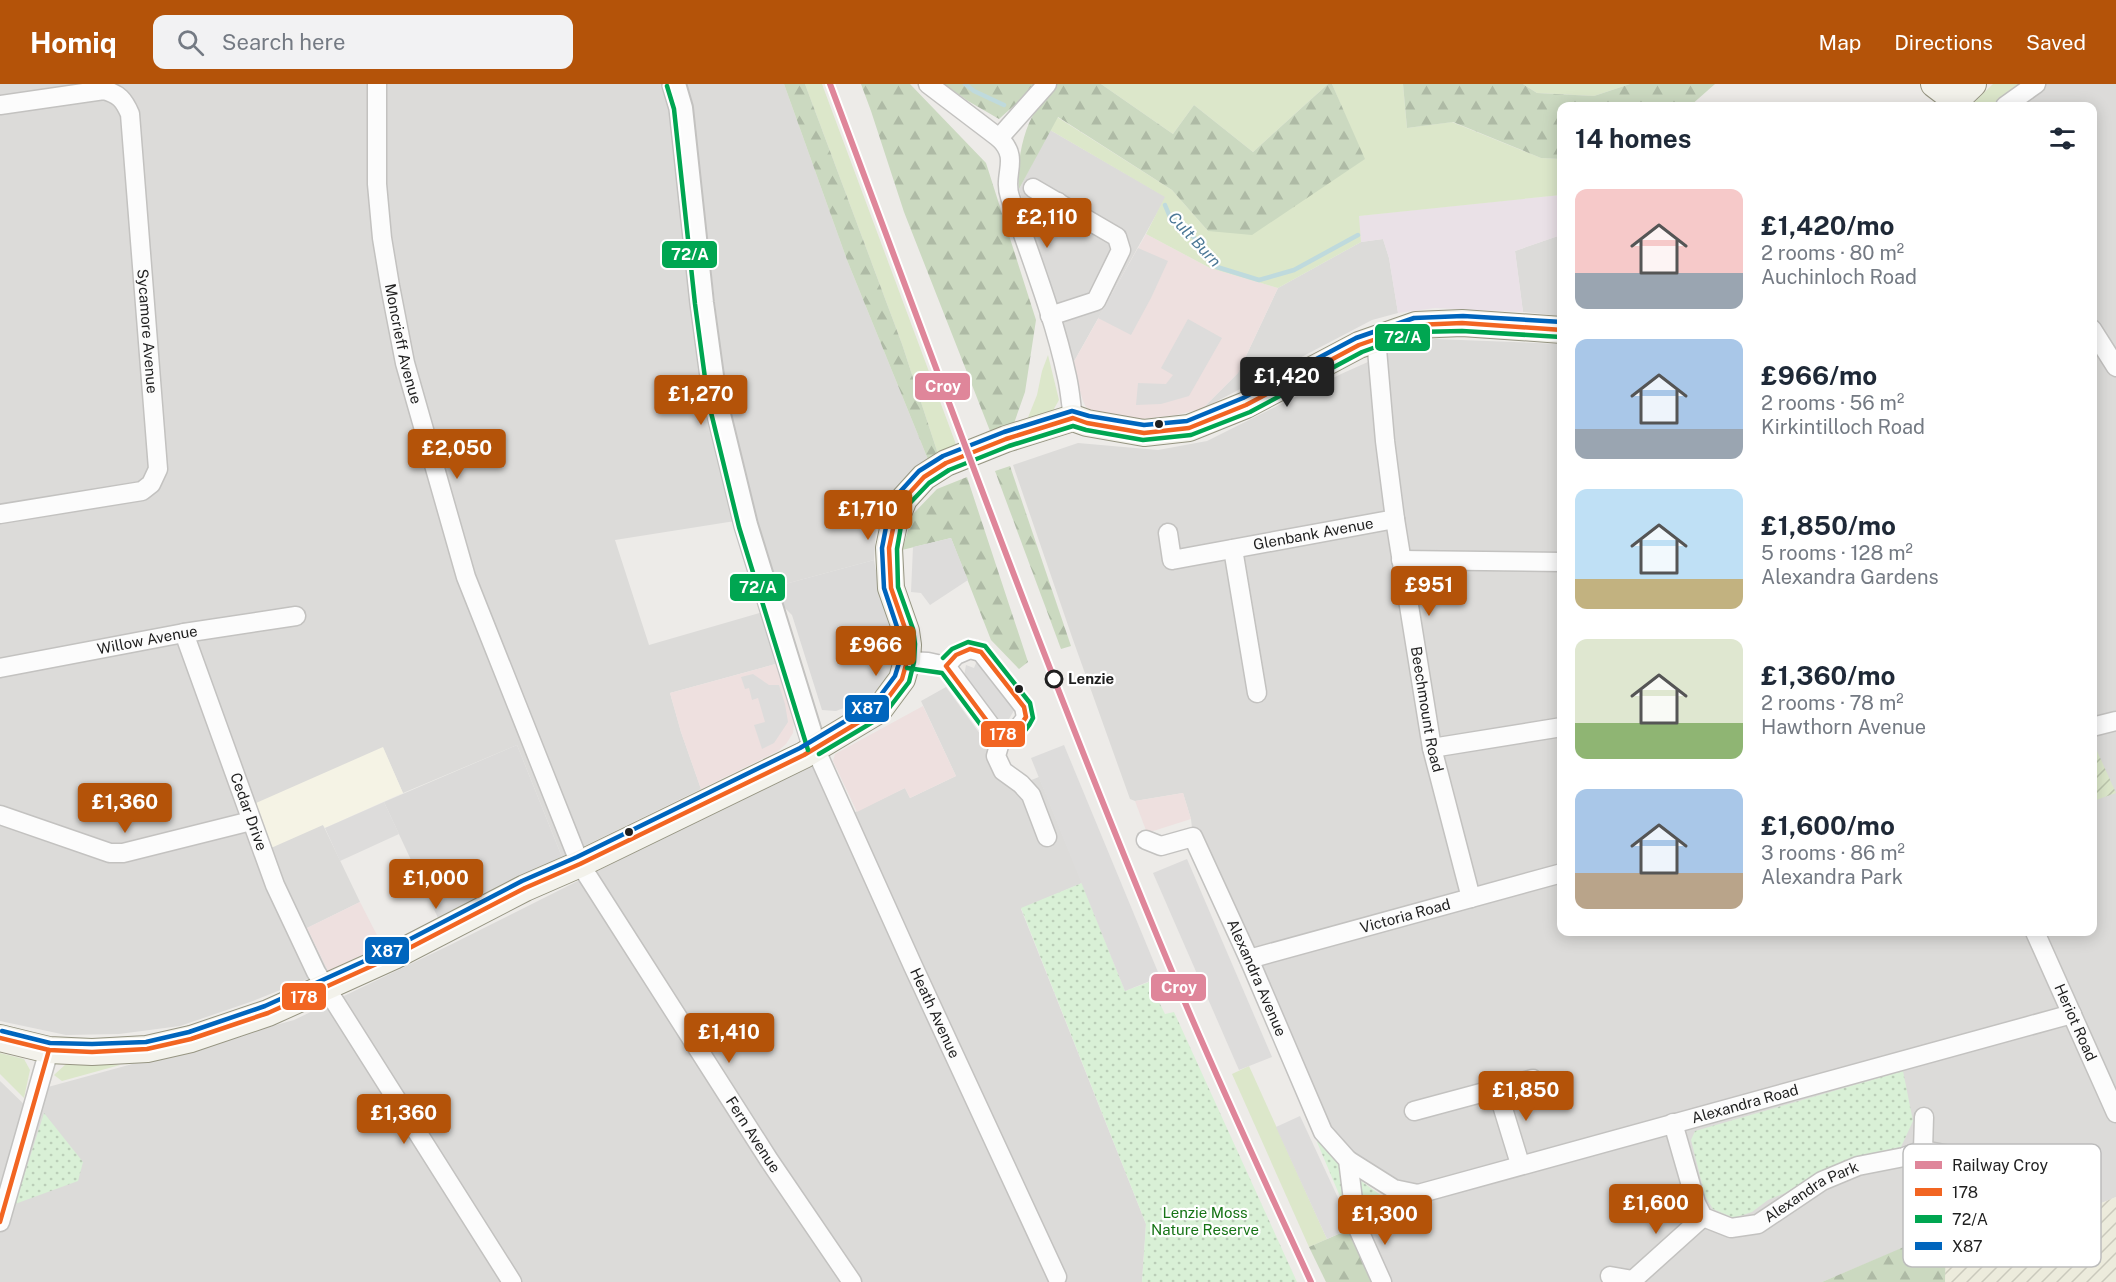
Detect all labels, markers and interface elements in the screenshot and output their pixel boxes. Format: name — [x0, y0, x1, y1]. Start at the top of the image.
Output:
search box — [153, 15, 573, 69]
text: Homiq — [30, 26, 117, 59]
icon: search — [174, 26, 207, 59]
text: Search here — [222, 29, 345, 55]
text: Map — [1819, 30, 1861, 55]
text: Directions — [1894, 30, 1993, 55]
text: Saved — [2026, 30, 2086, 55]
icon: filters — [2046, 122, 2079, 155]
text: 14 homes — [1575, 123, 1691, 154]
pin: £2,110 — [998, 198, 1096, 249]
text: £2,110 — [1016, 205, 1078, 229]
water label: Cult Burn — [1164, 208, 1225, 271]
text: £1,420/mo — [1761, 210, 1895, 241]
icon: home — [1623, 213, 1695, 285]
line badge: 72/A — [661, 240, 718, 269]
text: 2 rooms · 80 m² — [1761, 241, 1904, 265]
text: 72/A — [671, 245, 709, 264]
text: Auchinloch Road — [1761, 265, 1917, 289]
street label: Sycamore Avenue — [134, 268, 161, 394]
street label: Moncrieff Avenue — [382, 282, 425, 406]
line badge: 72/A — [1374, 323, 1431, 352]
text: 72/A — [1384, 328, 1422, 347]
pin: £1,420 — [1238, 357, 1336, 408]
text: £966/mo — [1761, 360, 1877, 391]
icon: home — [1623, 363, 1695, 435]
text: £1,420 — [1254, 364, 1320, 388]
line badge: Croy — [914, 372, 971, 401]
pin: £1,270 — [652, 375, 750, 426]
text: Croy — [925, 377, 961, 396]
text: £1,270 — [668, 382, 734, 406]
text: 2 rooms · 56 m² — [1761, 391, 1904, 415]
text: Kirkintilloch Road — [1761, 415, 1925, 439]
unlabelled marker — [1153, 418, 1165, 430]
pin: £2,050 — [408, 429, 506, 480]
text: £2,050 — [422, 436, 492, 460]
pin: £1,710 — [819, 490, 917, 541]
text: £1,710 — [838, 497, 898, 521]
text: £1,850/mo — [1761, 510, 1896, 541]
icon: home — [1623, 513, 1695, 585]
street label: Glenbank Avenue — [1252, 514, 1375, 553]
text: 5 rooms · 128 m² — [1761, 541, 1913, 565]
text: Alexandra Gardens — [1761, 565, 1939, 589]
pin: £951 — [1393, 566, 1465, 617]
line badge: 72/A — [729, 573, 786, 602]
text: £951 — [1405, 573, 1453, 597]
text: 72/A — [739, 578, 777, 597]
street label: Willow Avenue — [96, 622, 199, 657]
pin: £966 — [840, 626, 912, 677]
text: £966 — [850, 633, 902, 657]
street label: Beechmount Road — [1408, 645, 1447, 774]
text: £1,360/mo — [1761, 660, 1895, 691]
icon: home — [1623, 663, 1695, 735]
marker: Lenzie — [1045, 670, 1063, 688]
place label: Lenzie — [1068, 670, 1114, 687]
unlabelled marker — [1013, 683, 1025, 695]
text: 2 rooms · 78 m² — [1761, 691, 1904, 715]
line badge: X87 — [844, 694, 890, 723]
text: X87 — [851, 699, 883, 718]
text: Hawthorn Avenue — [1761, 715, 1926, 739]
line badge: 178 — [980, 720, 1026, 748]
text: 178 — [989, 725, 1017, 744]
street label: Cedar Drive — [227, 770, 271, 853]
pin: £1,360 — [76, 783, 174, 834]
text: £1,360 — [92, 790, 158, 814]
text: £1,600/mo — [1761, 810, 1895, 841]
icon: home — [1623, 813, 1695, 885]
unlabelled marker — [623, 826, 635, 838]
text: 3 rooms · 86 m² — [1761, 841, 1905, 865]
pin: £1,000 — [387, 859, 485, 910]
text: Alexandra Park — [1761, 865, 1903, 889]
text: £1,000 — [403, 866, 469, 890]
street label: Victoria Road — [1358, 895, 1452, 936]
street label: Alexandra Avenue — [1224, 916, 1290, 1039]
line badge: X87 — [364, 936, 410, 965]
text: X87 — [371, 942, 403, 961]
street label: Heath Avenue — [907, 965, 963, 1061]
line badge: Croy — [1150, 973, 1207, 1002]
text: Croy — [1161, 978, 1197, 997]
street label: Heriot Road — [2051, 981, 2101, 1063]
line badge: 178 — [281, 982, 327, 1011]
text: 178 — [290, 988, 318, 1007]
pin: £1,410 — [680, 1013, 778, 1064]
text: £1,410 — [698, 1020, 760, 1044]
pin: £1,850 — [1477, 1071, 1575, 1122]
text: £1,850 — [1493, 1078, 1559, 1102]
street label: Alexandra Road — [1690, 1081, 1800, 1126]
street label: Fern Avenue — [723, 1093, 784, 1176]
pin: £1,360 — [355, 1094, 453, 1145]
text: £1,360 — [371, 1101, 437, 1125]
legend — [1903, 1144, 2101, 1267]
text: Railway Croy — [1952, 1156, 2048, 1175]
street label: Alexandra Park — [1761, 1158, 1861, 1225]
text: 178 — [1952, 1183, 1978, 1202]
pin: £1,600 — [1607, 1184, 1705, 1235]
text: £1,600 — [1623, 1191, 1689, 1215]
pin: £1,300 — [1336, 1195, 1434, 1246]
text: £1,300 — [1352, 1202, 1418, 1226]
park label: Lenzie Moss Nature Reserve — [1151, 1204, 1259, 1238]
text: 72/A — [1952, 1210, 1988, 1229]
text: X87 — [1952, 1237, 1983, 1256]

